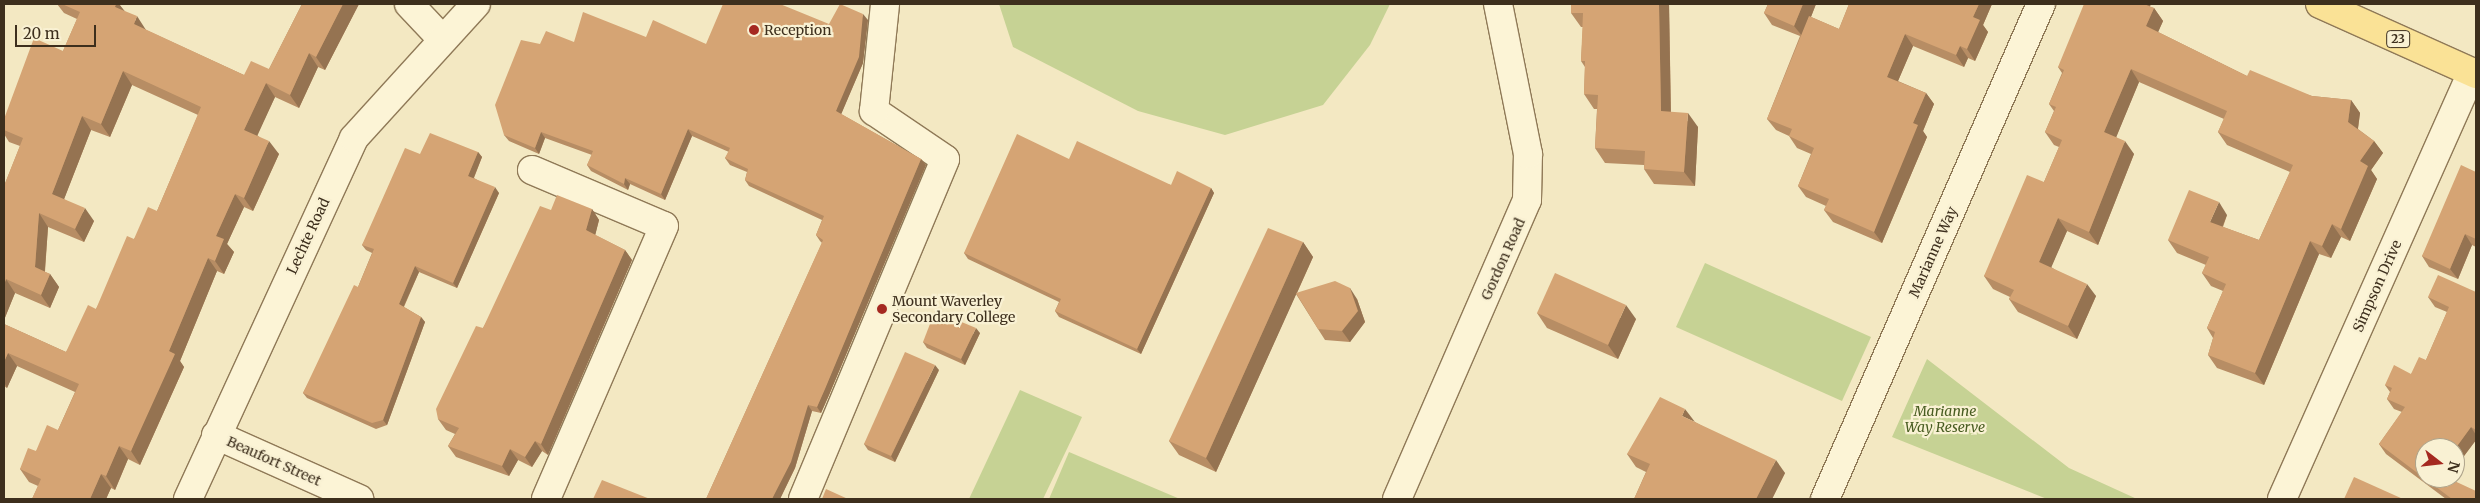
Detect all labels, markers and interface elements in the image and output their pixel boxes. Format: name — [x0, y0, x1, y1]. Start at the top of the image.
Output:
scale bar — [18, 15, 99, 47]
place label: Reception — [764, 22, 832, 38]
text: 20 m — [23, 24, 60, 43]
marker: Reception — [748, 24, 760, 36]
road number: 23 — [2386, 30, 2410, 48]
street label: Lechte Road — [283, 195, 333, 277]
street label: Marianne Way — [1905, 204, 1961, 300]
street label: Gordon Road — [1477, 216, 1529, 302]
street label: Simpson Drive — [2349, 237, 2405, 335]
place label: Mount Waverley Secondary College — [892, 293, 1015, 326]
marker: Mount Waverley Secondary College — [876, 303, 888, 315]
park label: Marianne Way Reserve — [1905, 403, 1985, 436]
street label: Beaufort Street — [224, 433, 324, 489]
north arrow — [2415, 438, 2465, 488]
text: N — [2443, 459, 2464, 475]

